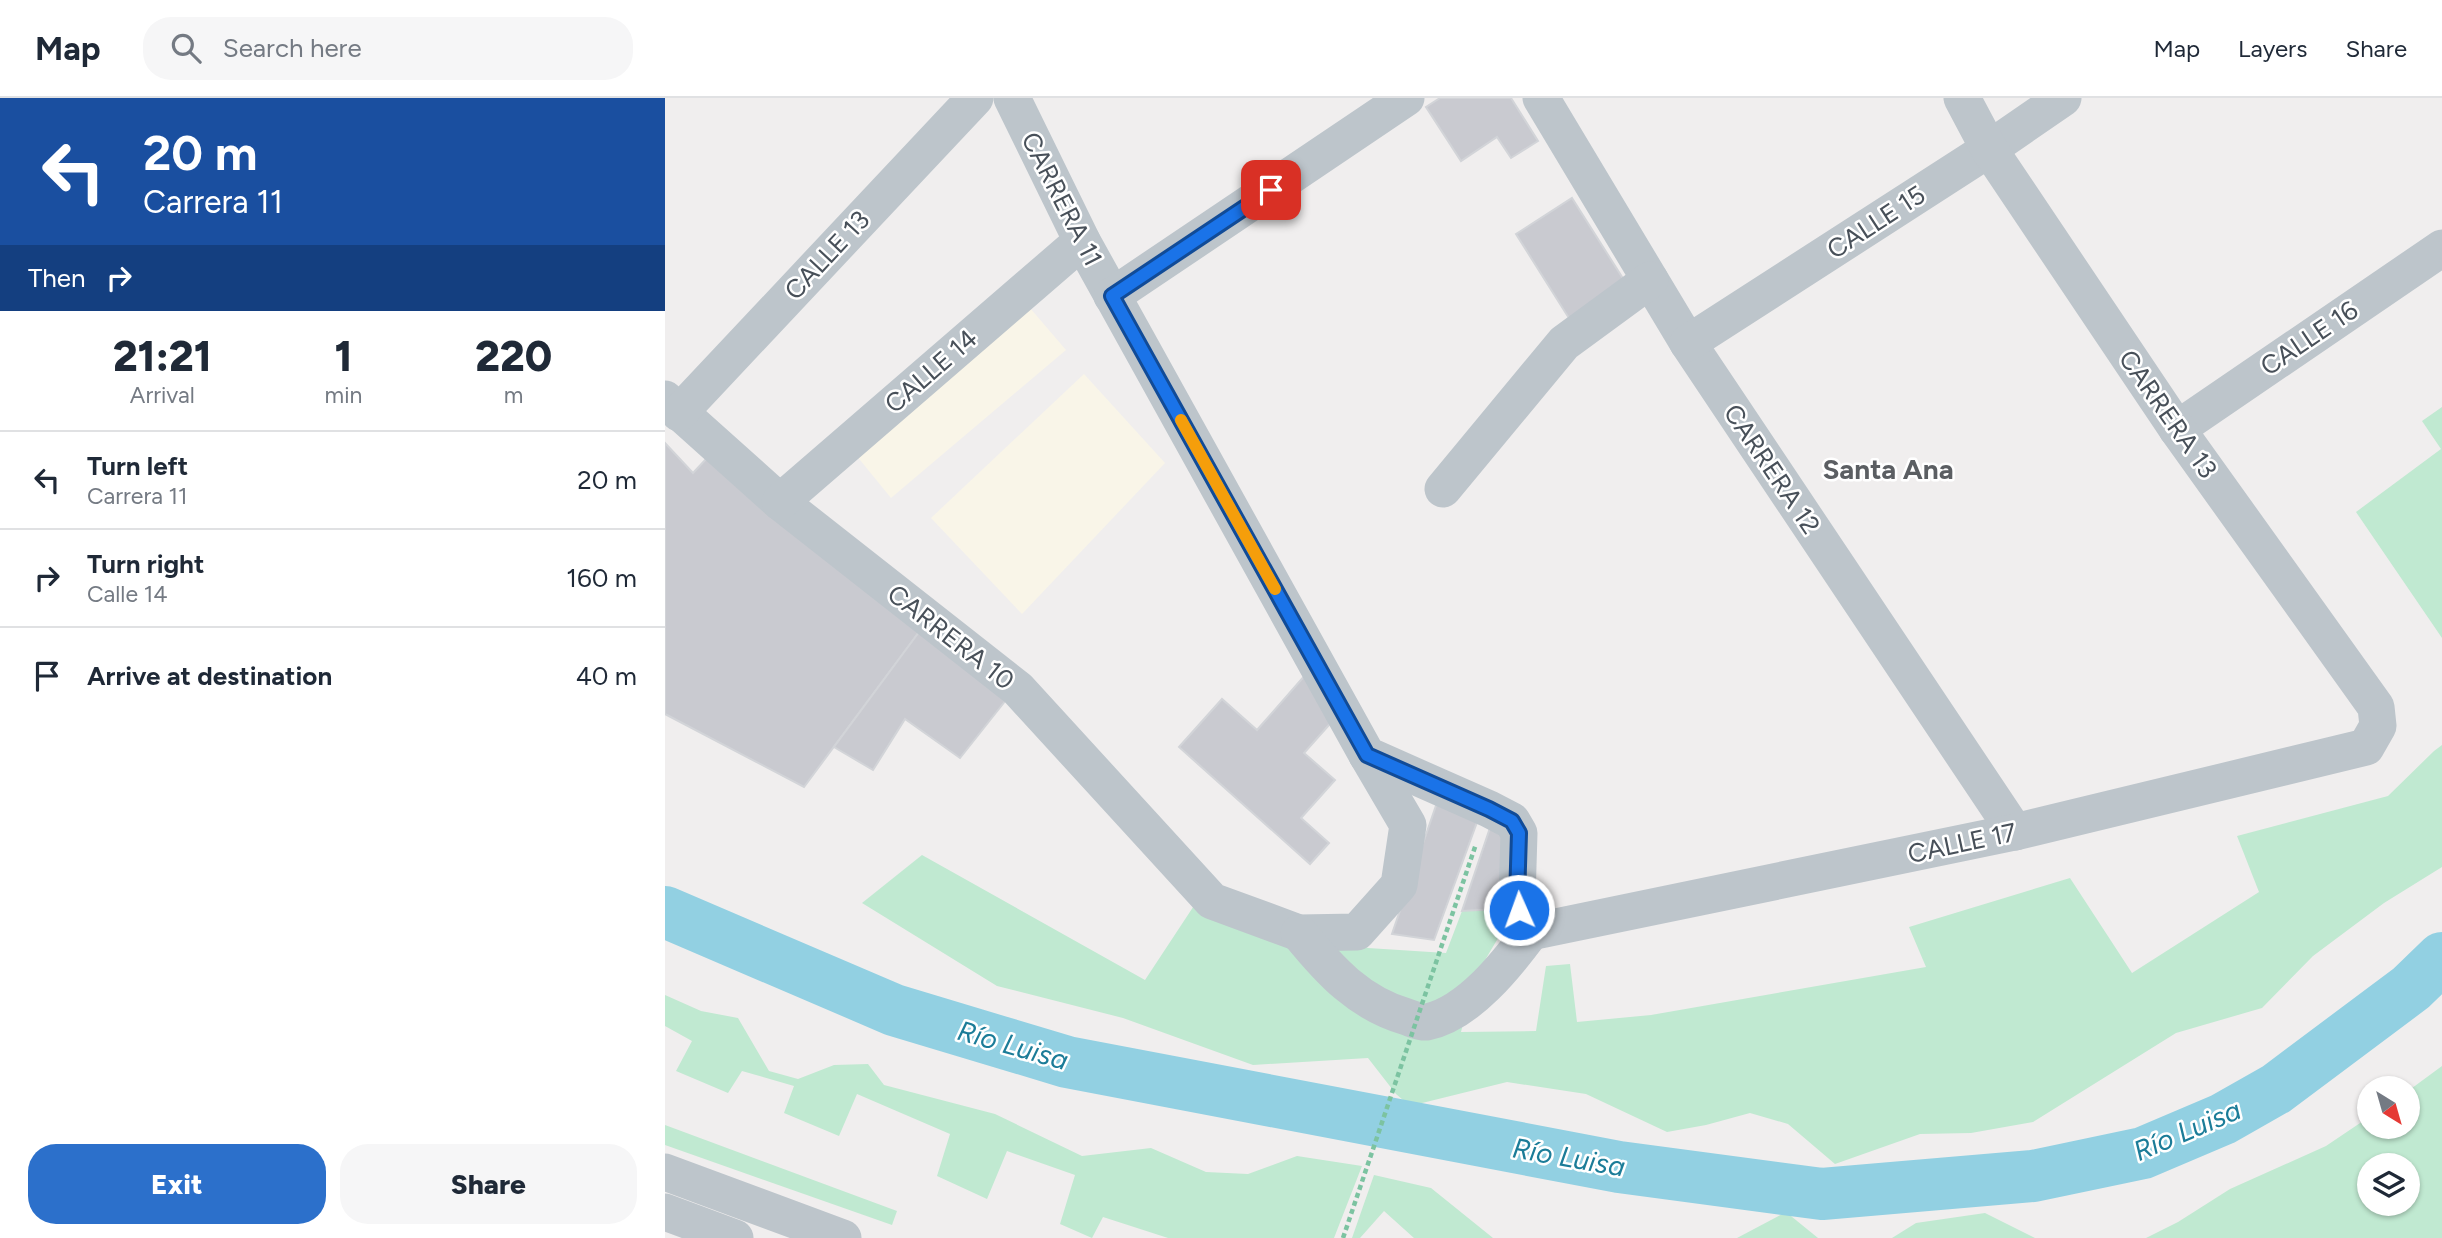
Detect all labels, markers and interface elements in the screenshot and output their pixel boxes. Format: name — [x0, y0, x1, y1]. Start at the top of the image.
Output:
search box — [143, 17, 633, 80]
text: Map — [35, 29, 101, 68]
icon: search — [167, 29, 205, 67]
text: Search here — [223, 32, 362, 64]
text: Map — [2153, 34, 2200, 63]
text: Layers — [2238, 34, 2307, 63]
text: Share — [2345, 34, 2407, 63]
text: 20 m — [143, 123, 258, 182]
icon: left — [28, 126, 119, 217]
street label: CARRERA 11 — [1015, 127, 1109, 271]
pin — [1241, 160, 1301, 220]
icon: arrive — [1252, 171, 1290, 209]
street label: CALLE 15 — [1821, 178, 1931, 266]
text: Carrera 11 — [143, 183, 283, 221]
street label: CALLE 13 — [778, 204, 876, 306]
icon: right — [100, 259, 138, 297]
text: Then — [28, 262, 86, 294]
street label: CALLE 16 — [2254, 294, 2364, 382]
street label: CALLE 14 — [878, 322, 984, 420]
text: 21:21 — [113, 331, 212, 382]
text: 1 — [335, 331, 352, 382]
text: 220 — [475, 331, 552, 382]
street label: CARRERA 13 — [2112, 344, 2224, 484]
text: Arrival — [130, 381, 195, 409]
text: min — [325, 381, 362, 409]
text: m — [504, 381, 523, 409]
street label: CARRERA 12 — [1717, 398, 1827, 540]
text: Turn left — [87, 450, 188, 482]
district label: Santa Ana — [1822, 452, 1954, 486]
icon: left — [28, 461, 66, 499]
text: 20 m — [577, 464, 637, 496]
text: Carrera 11 — [87, 482, 188, 510]
text: Turn right — [87, 548, 204, 580]
icon: right — [28, 559, 66, 597]
text: 160 m — [566, 562, 637, 594]
street label: CARRERA 10 — [881, 578, 1021, 696]
text: Calle 14 — [87, 580, 167, 608]
icon: arrive — [28, 657, 66, 695]
text: Arrive at destination — [87, 660, 332, 692]
text: 40 m — [576, 660, 637, 692]
street label: CALLE 17 — [1905, 816, 2019, 870]
position arrow — [1482, 873, 1556, 947]
water label: Río Luisa — [954, 1013, 1072, 1077]
north arrow — [2357, 1076, 2420, 1139]
map controls — [2357, 1076, 2420, 1216]
water label: Río Luisa — [2128, 1092, 2246, 1168]
water label: Río Luisa — [1510, 1130, 1628, 1184]
button: Exit — [28, 1144, 326, 1224]
button: Share — [340, 1144, 637, 1224]
button: layers — [2357, 1153, 2420, 1216]

